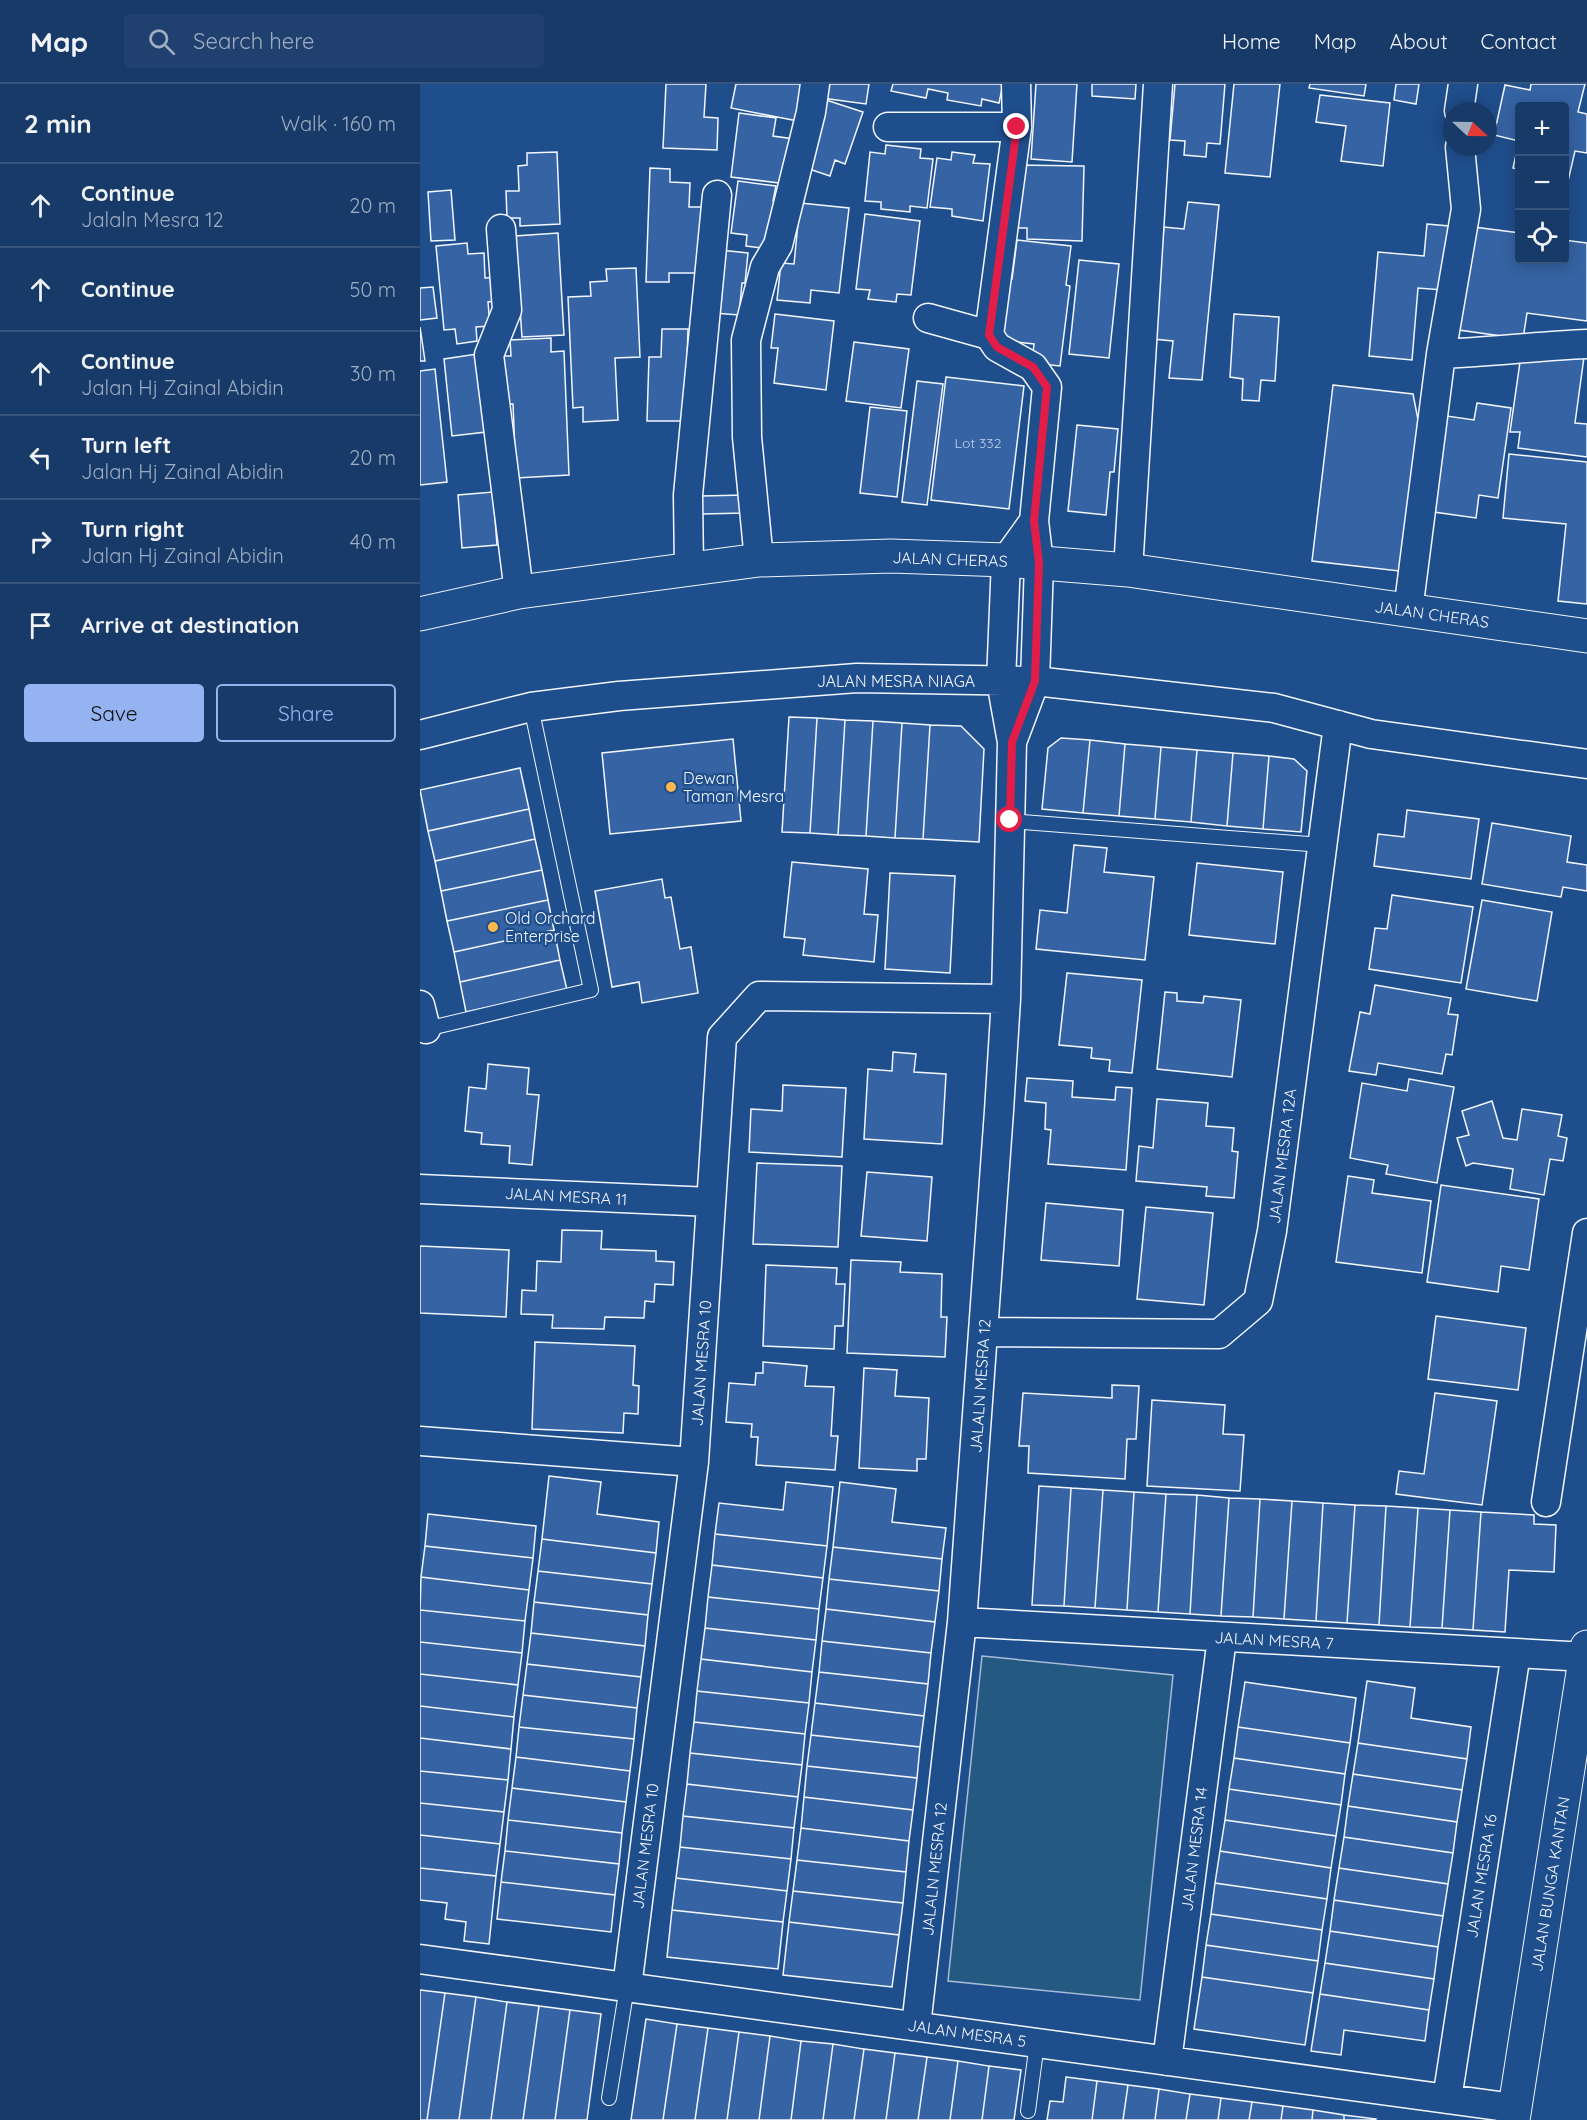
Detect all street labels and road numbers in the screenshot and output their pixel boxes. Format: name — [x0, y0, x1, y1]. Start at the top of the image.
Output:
street label: JALAN CHERAS — [892, 547, 1008, 571]
street label: JALAN CHERAS — [1374, 596, 1490, 632]
street label: JALAN MESRA NIAGA — [817, 671, 975, 691]
street label: JALAN MESRA 12A — [1264, 1087, 1300, 1225]
street label: JALAN MESRA 11 — [504, 1183, 628, 1209]
street label: JALAN MESRA 10 — [687, 1299, 715, 1427]
street label: JALALN MESRA 12 — [965, 1318, 995, 1454]
street label: JALAN MESRA 7 — [1214, 1627, 1334, 1653]
street label: JALAN MESRA 10 — [627, 1782, 663, 1910]
street label: JALAN MESRA 14 — [1176, 1786, 1212, 1912]
street label: JALAN BUNGA KANTAN — [1526, 1795, 1574, 1973]
street label: JALALN MESRA 12 — [917, 1801, 951, 1937]
street label: JALAN MESRA 16 — [1461, 1812, 1501, 1940]
street label: JALAN MESRA 5 — [906, 2015, 1028, 2051]

